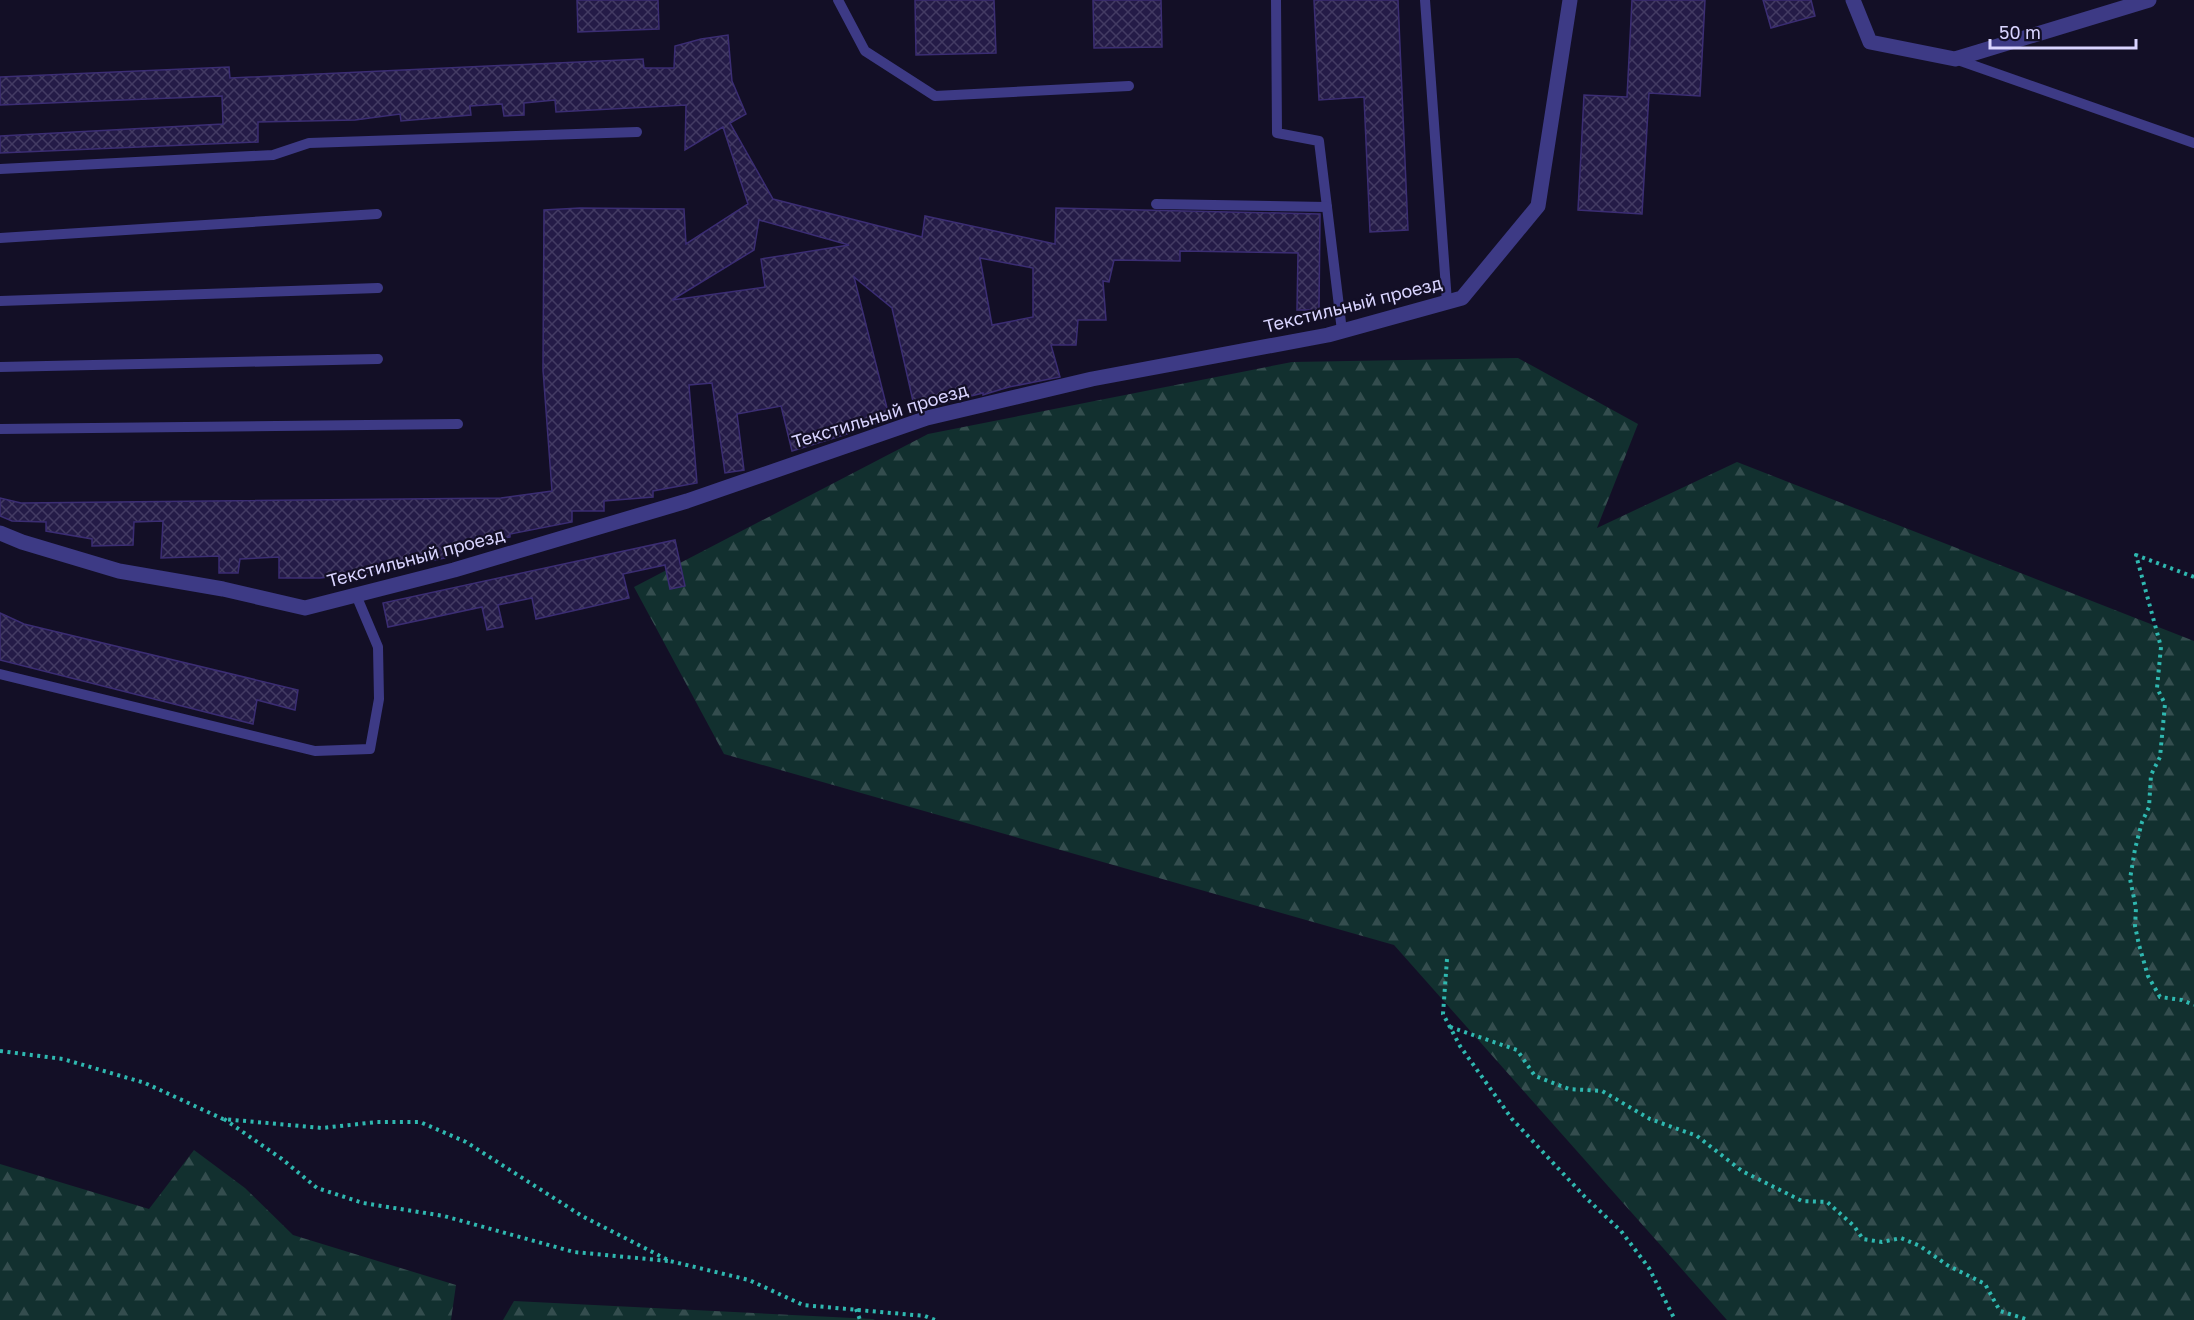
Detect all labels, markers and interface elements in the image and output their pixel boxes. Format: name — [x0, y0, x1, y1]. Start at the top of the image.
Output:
scale bar — [1990, 12, 2136, 50]
text: 50 m — [1999, 21, 2041, 43]
street label: Текстильный проезд — [1262, 271, 1444, 337]
street label: Текстильный проезд — [789, 378, 970, 452]
street label: Текстильный проезд — [325, 523, 507, 591]

